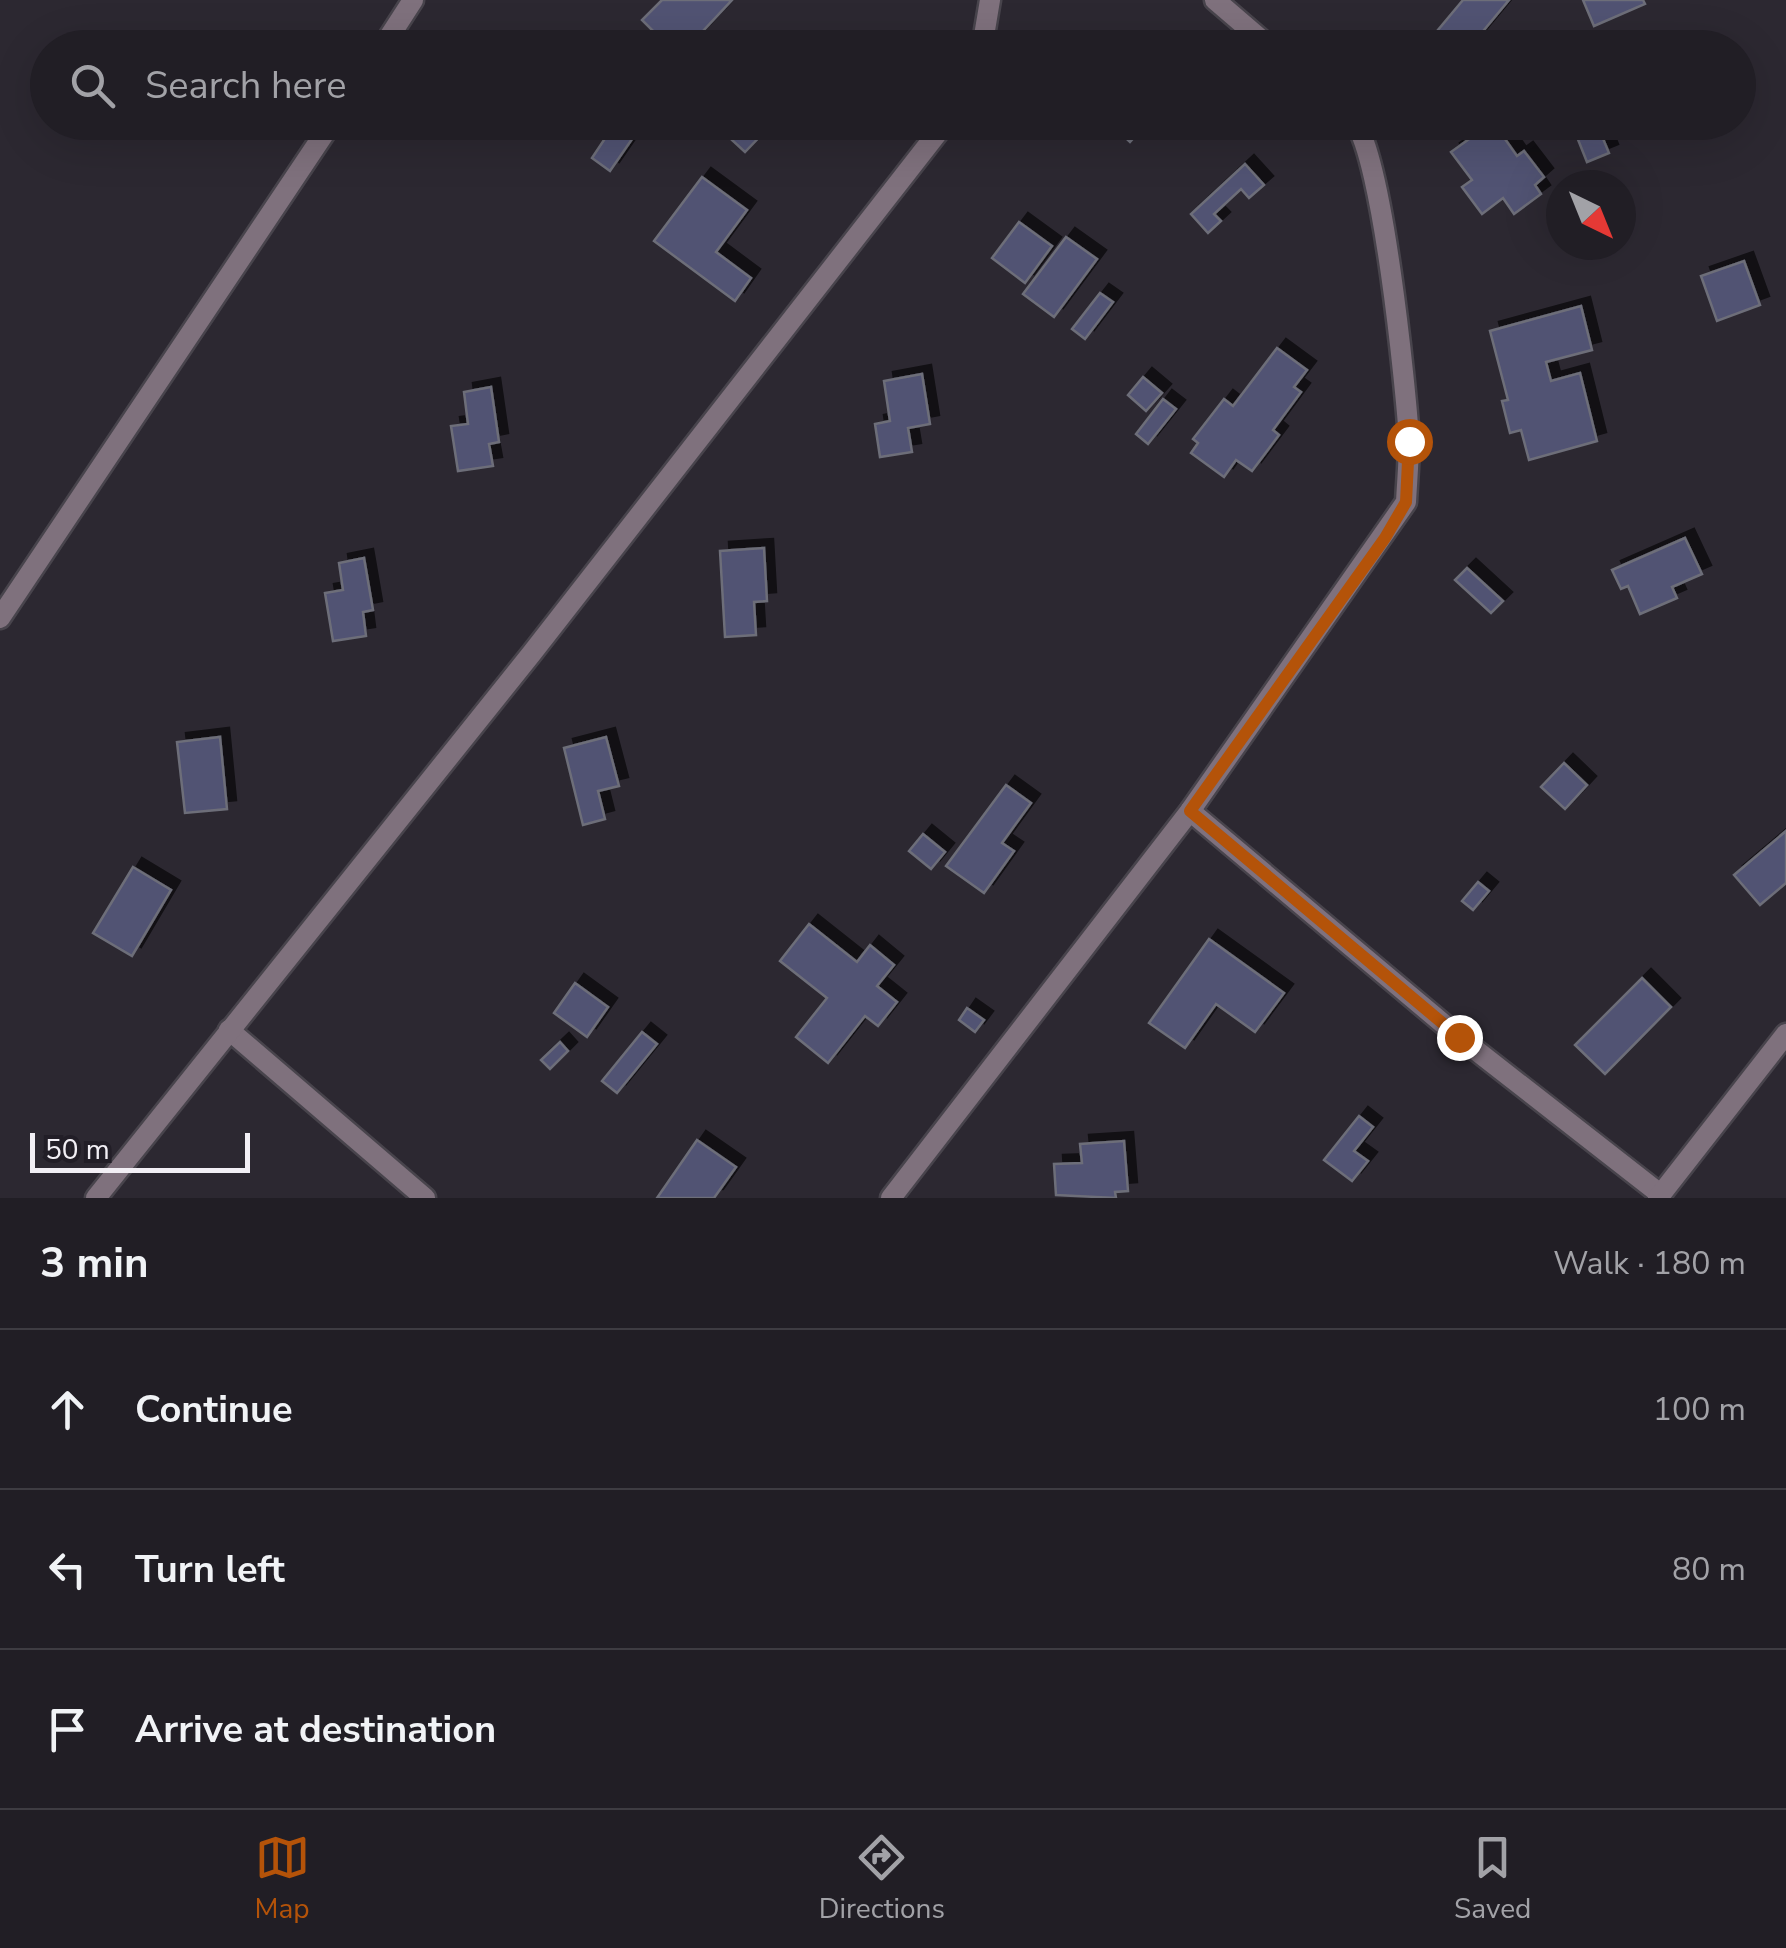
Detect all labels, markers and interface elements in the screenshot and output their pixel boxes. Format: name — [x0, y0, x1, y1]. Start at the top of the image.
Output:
search box — [30, 30, 1756, 140]
icon: search — [65, 58, 120, 113]
text: Search here — [145, 60, 346, 111]
north arrow — [1546, 170, 1636, 260]
route start — [1387, 419, 1433, 465]
route end — [1437, 1015, 1483, 1061]
scale bar — [30, 1128, 250, 1172]
text: 50 m — [45, 1131, 110, 1169]
text: 3 min — [40, 1235, 149, 1292]
text: Walk · 180 m — [1553, 1242, 1746, 1285]
icon: ahead — [40, 1382, 95, 1437]
text: Continue — [135, 1384, 293, 1435]
text: 100 m — [1653, 1388, 1746, 1431]
icon: left — [40, 1542, 95, 1597]
text: Turn left — [135, 1544, 285, 1595]
text: 80 m — [1672, 1548, 1746, 1591]
icon: arrive — [40, 1702, 95, 1757]
text: Arrive at destination — [135, 1704, 496, 1755]
tab: Map — [255, 1830, 310, 1928]
tab: Directions — [819, 1830, 945, 1928]
tab: Saved — [1454, 1830, 1531, 1928]

